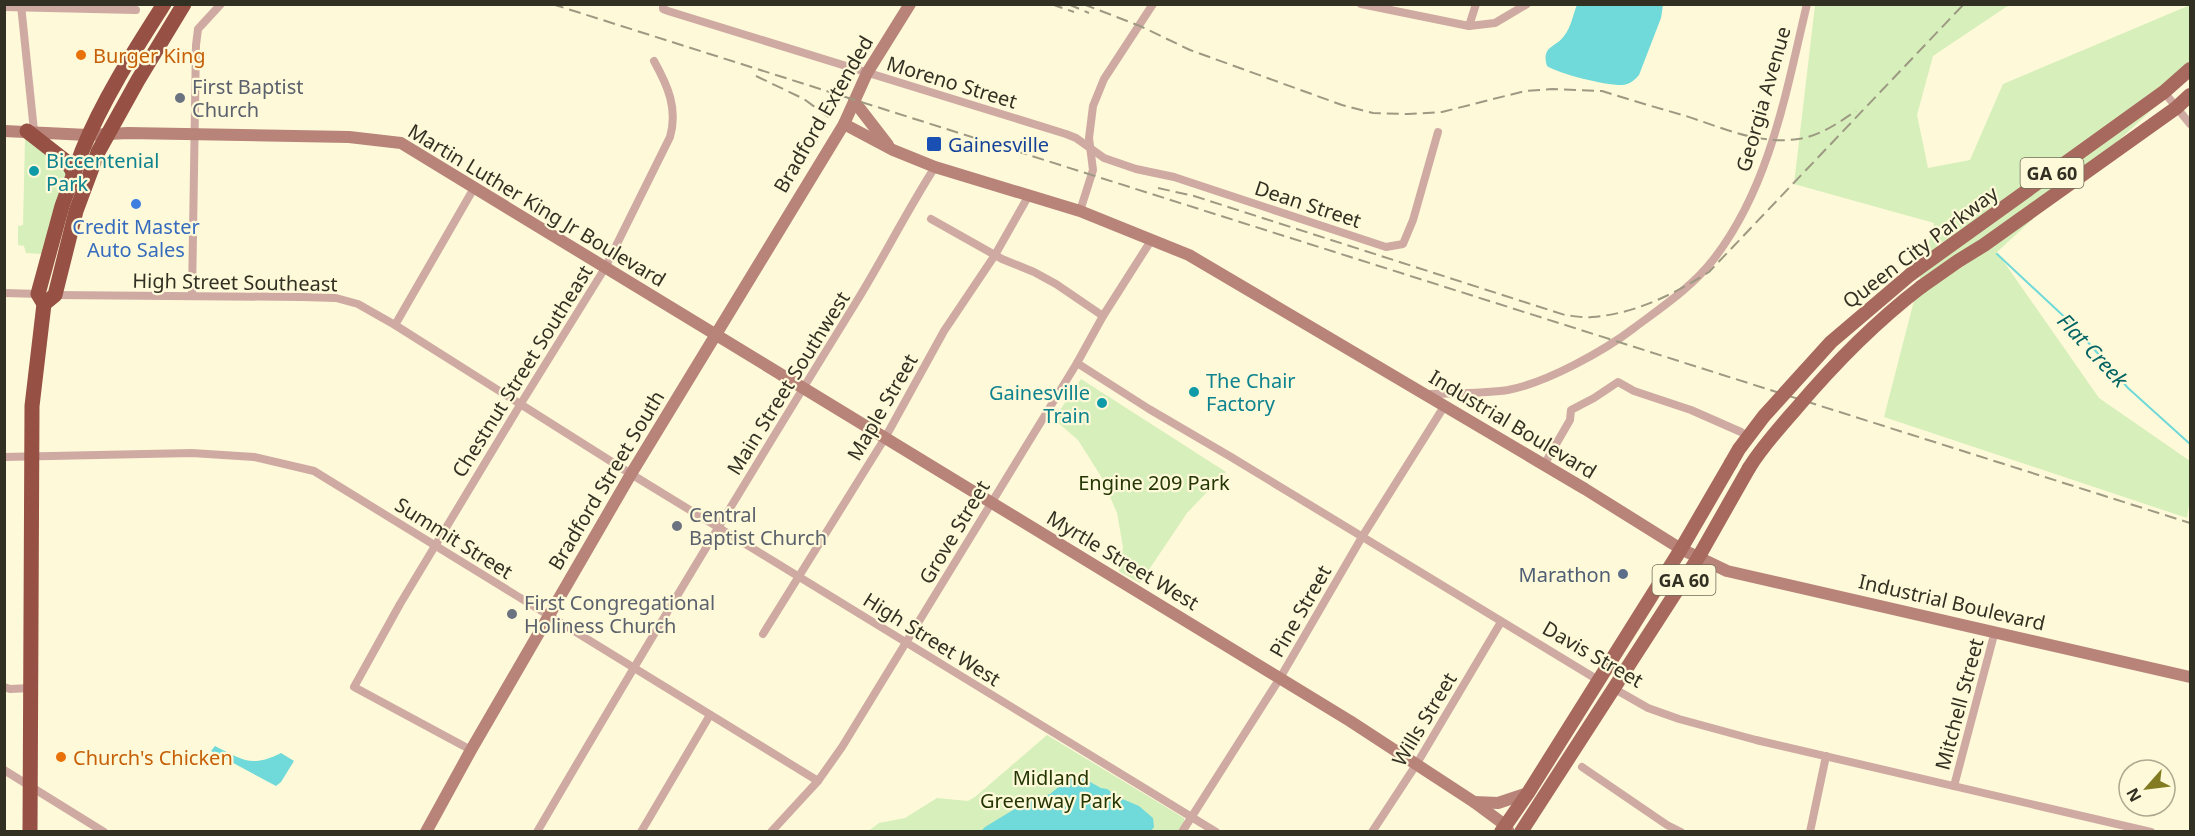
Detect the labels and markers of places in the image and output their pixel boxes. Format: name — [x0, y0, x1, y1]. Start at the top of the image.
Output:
place label: Burger King — [93, 42, 206, 69]
marker: Burger King — [74, 48, 88, 62]
place label: First Baptist Church — [192, 73, 304, 123]
marker: First Baptist Church — [173, 91, 187, 105]
place label: Gainesville — [948, 131, 1049, 158]
marker: Gainesville — [925, 135, 943, 153]
place label: Biccentenial Park — [46, 147, 159, 197]
marker: Biccentenial Park — [27, 164, 41, 178]
marker: Credit Master Auto Sales — [129, 197, 143, 211]
place label: Credit Master Auto Sales — [72, 213, 200, 263]
place label: The Chair Factory — [1206, 367, 1296, 417]
place label: Gainesville Train — [989, 379, 1090, 429]
marker: The Chair Factory — [1187, 385, 1201, 399]
marker: Gainesville Train — [1095, 396, 1109, 410]
place label: Central Baptist Church — [689, 501, 827, 551]
marker: Central Baptist Church — [670, 519, 684, 533]
place label: Marathon — [1519, 561, 1611, 588]
marker: Marathon — [1616, 567, 1630, 581]
place label: First Congregational Holiness Church — [524, 589, 715, 639]
marker: First Congregational Holiness Church — [505, 607, 519, 621]
place label: Church's Chicken — [73, 744, 233, 771]
marker: Church's Chicken — [54, 750, 68, 764]

